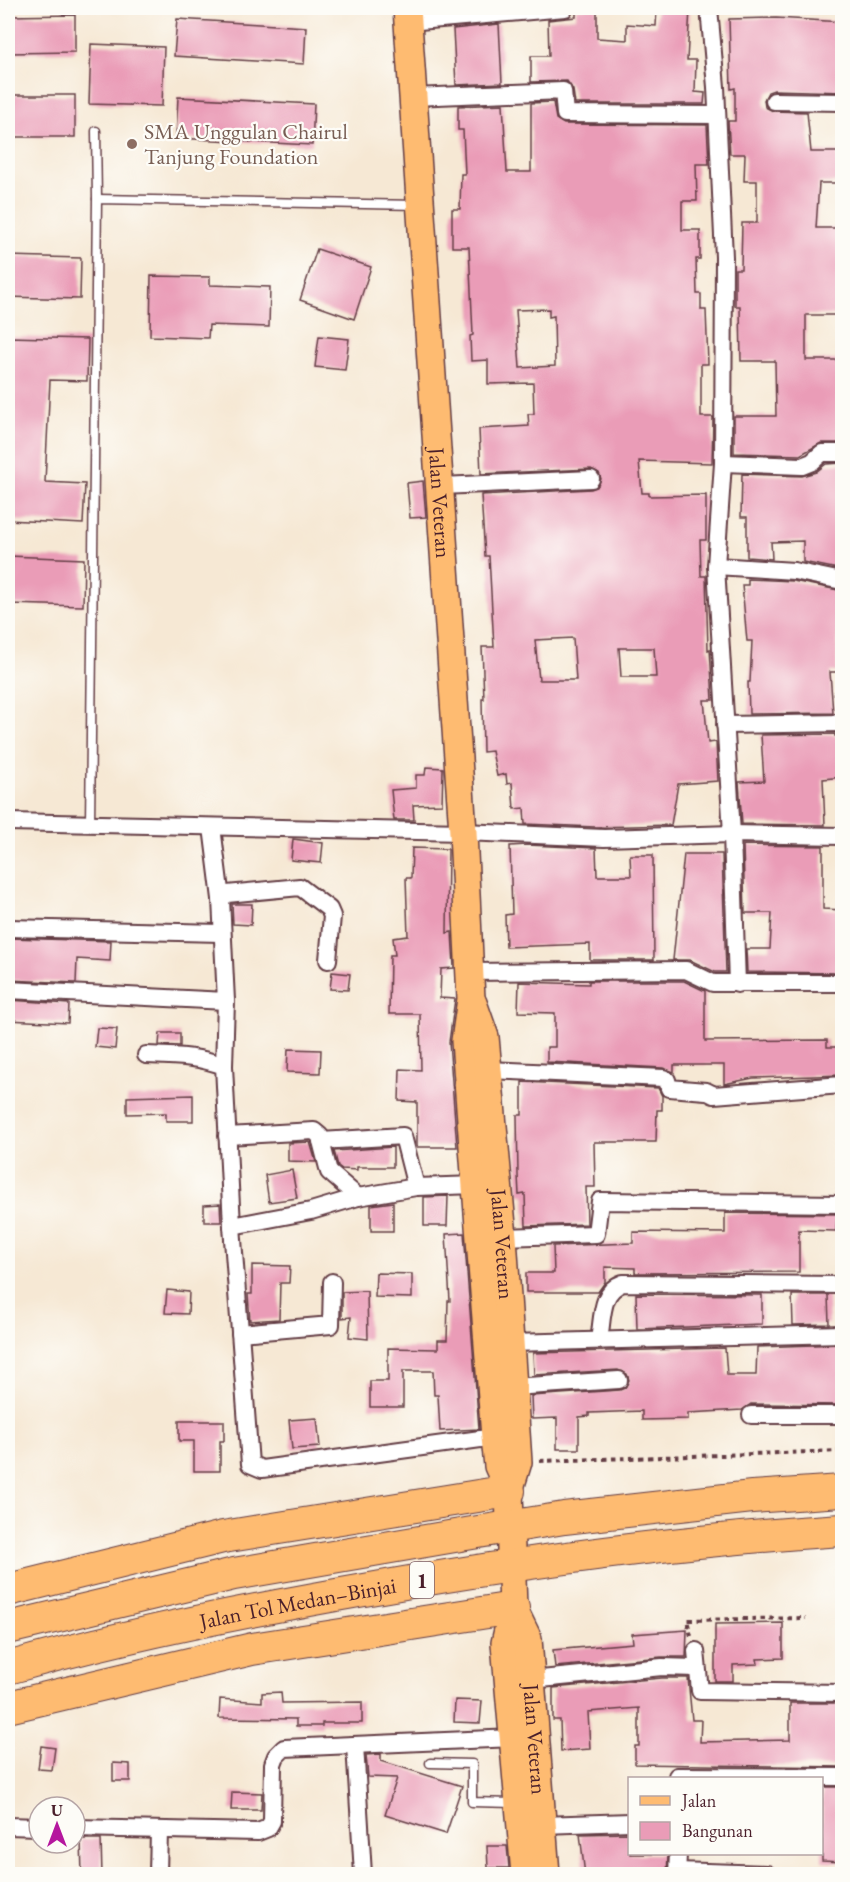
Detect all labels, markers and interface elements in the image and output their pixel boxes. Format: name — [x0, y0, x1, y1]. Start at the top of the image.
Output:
place label: SMA Unggulan Chairul Tanjung Foundation — [144, 117, 348, 171]
marker: SMA Unggulan Chairul Tanjung Foundation — [125, 137, 139, 151]
street label: Jalan Veteran — [422, 445, 459, 560]
street label: Jalan Veteran — [484, 1186, 522, 1301]
road number: 1 — [410, 1562, 434, 1598]
street label: Jalan Tol Medan–Binjai — [195, 1570, 398, 1636]
street label: Jalan Veteran — [517, 1681, 554, 1796]
legend — [628, 1777, 823, 1855]
text: Jalan — [680, 1789, 717, 1812]
north arrow — [27, 1795, 87, 1855]
text: U — [51, 1800, 63, 1821]
text: Bangunan — [682, 1819, 753, 1842]

